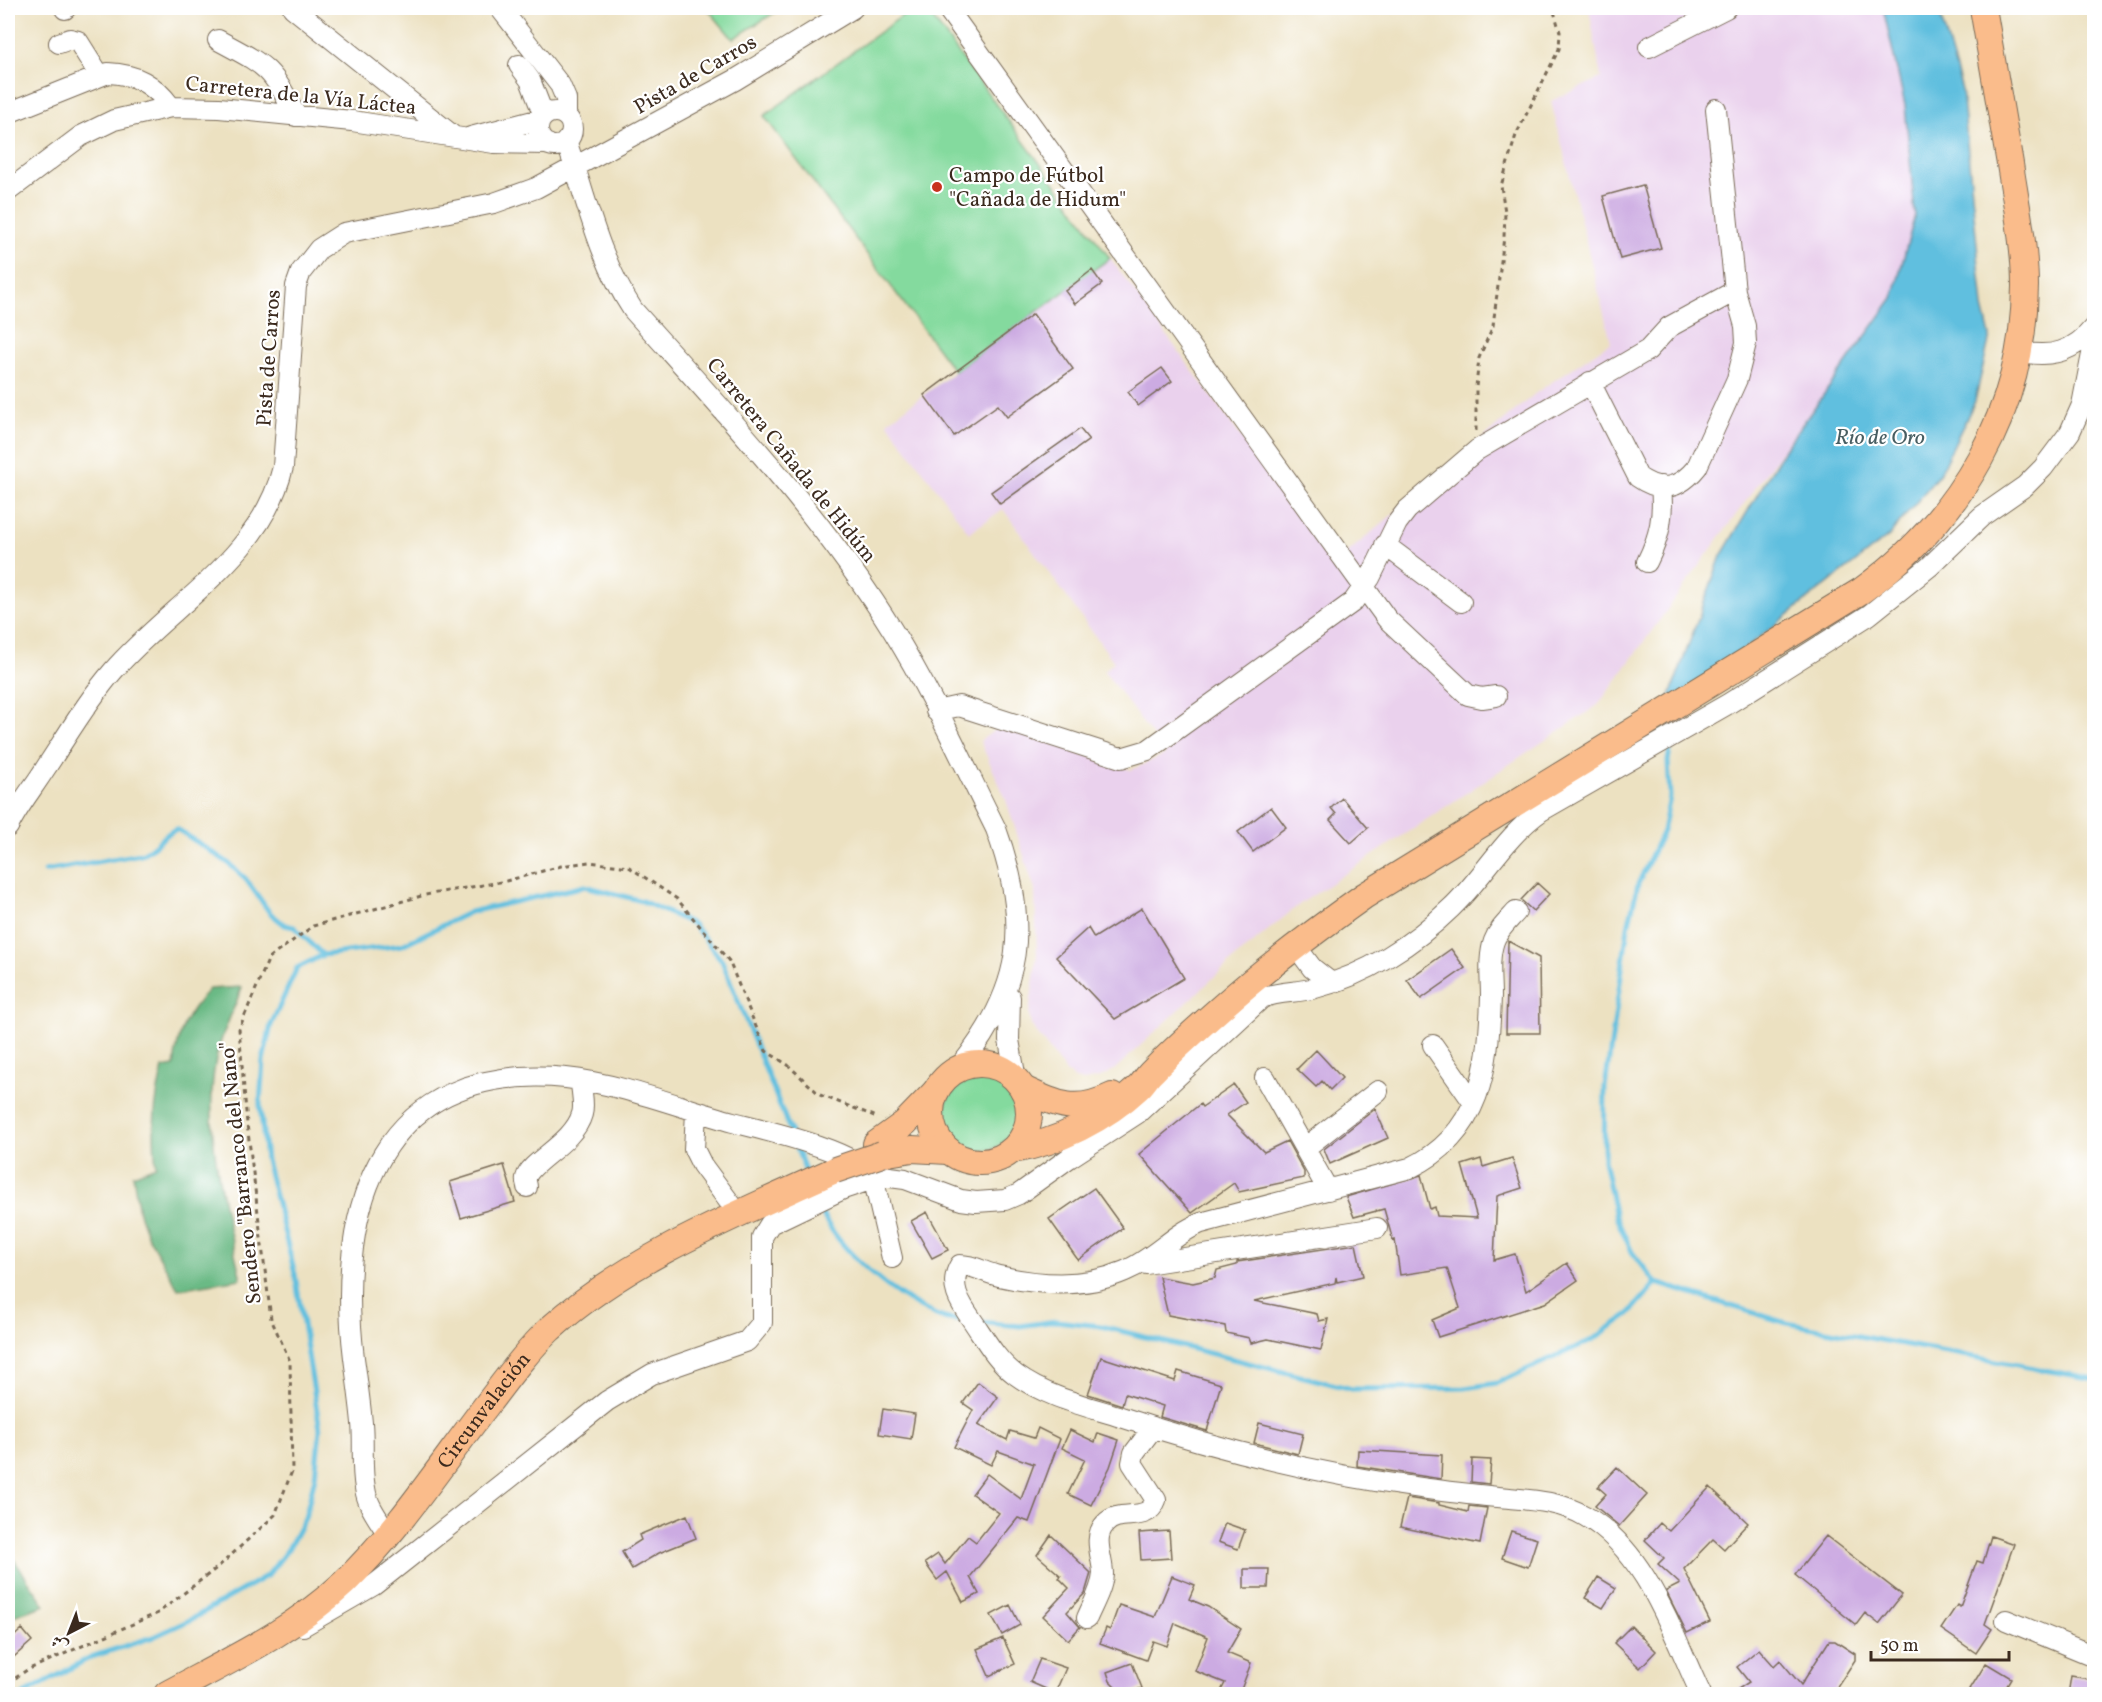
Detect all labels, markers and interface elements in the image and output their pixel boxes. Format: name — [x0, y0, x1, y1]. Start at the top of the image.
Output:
street label: Pista de Carros — [629, 28, 763, 122]
street label: Carretera de la Vía Láctea — [184, 70, 418, 123]
place label: Campo de Fútbol "Cañada de Hidum" — [949, 162, 1126, 215]
marker: Campo de Fútbol "Cañada de Hidum" — [930, 180, 944, 194]
street label: Pista de Carros — [250, 289, 289, 428]
street label: Carretera Cañada de Hidúm — [699, 352, 883, 570]
water label: Río de Oro — [1835, 423, 1925, 454]
street label: Sendero "Barranco del Nano" — [213, 1040, 270, 1306]
street label: Circunvalación — [431, 1346, 538, 1475]
north arrow — [39, 1603, 99, 1663]
scale bar — [1871, 1624, 2009, 1662]
text: ش — [47, 1629, 74, 1656]
text: 50 m — [1880, 1634, 1919, 1659]

